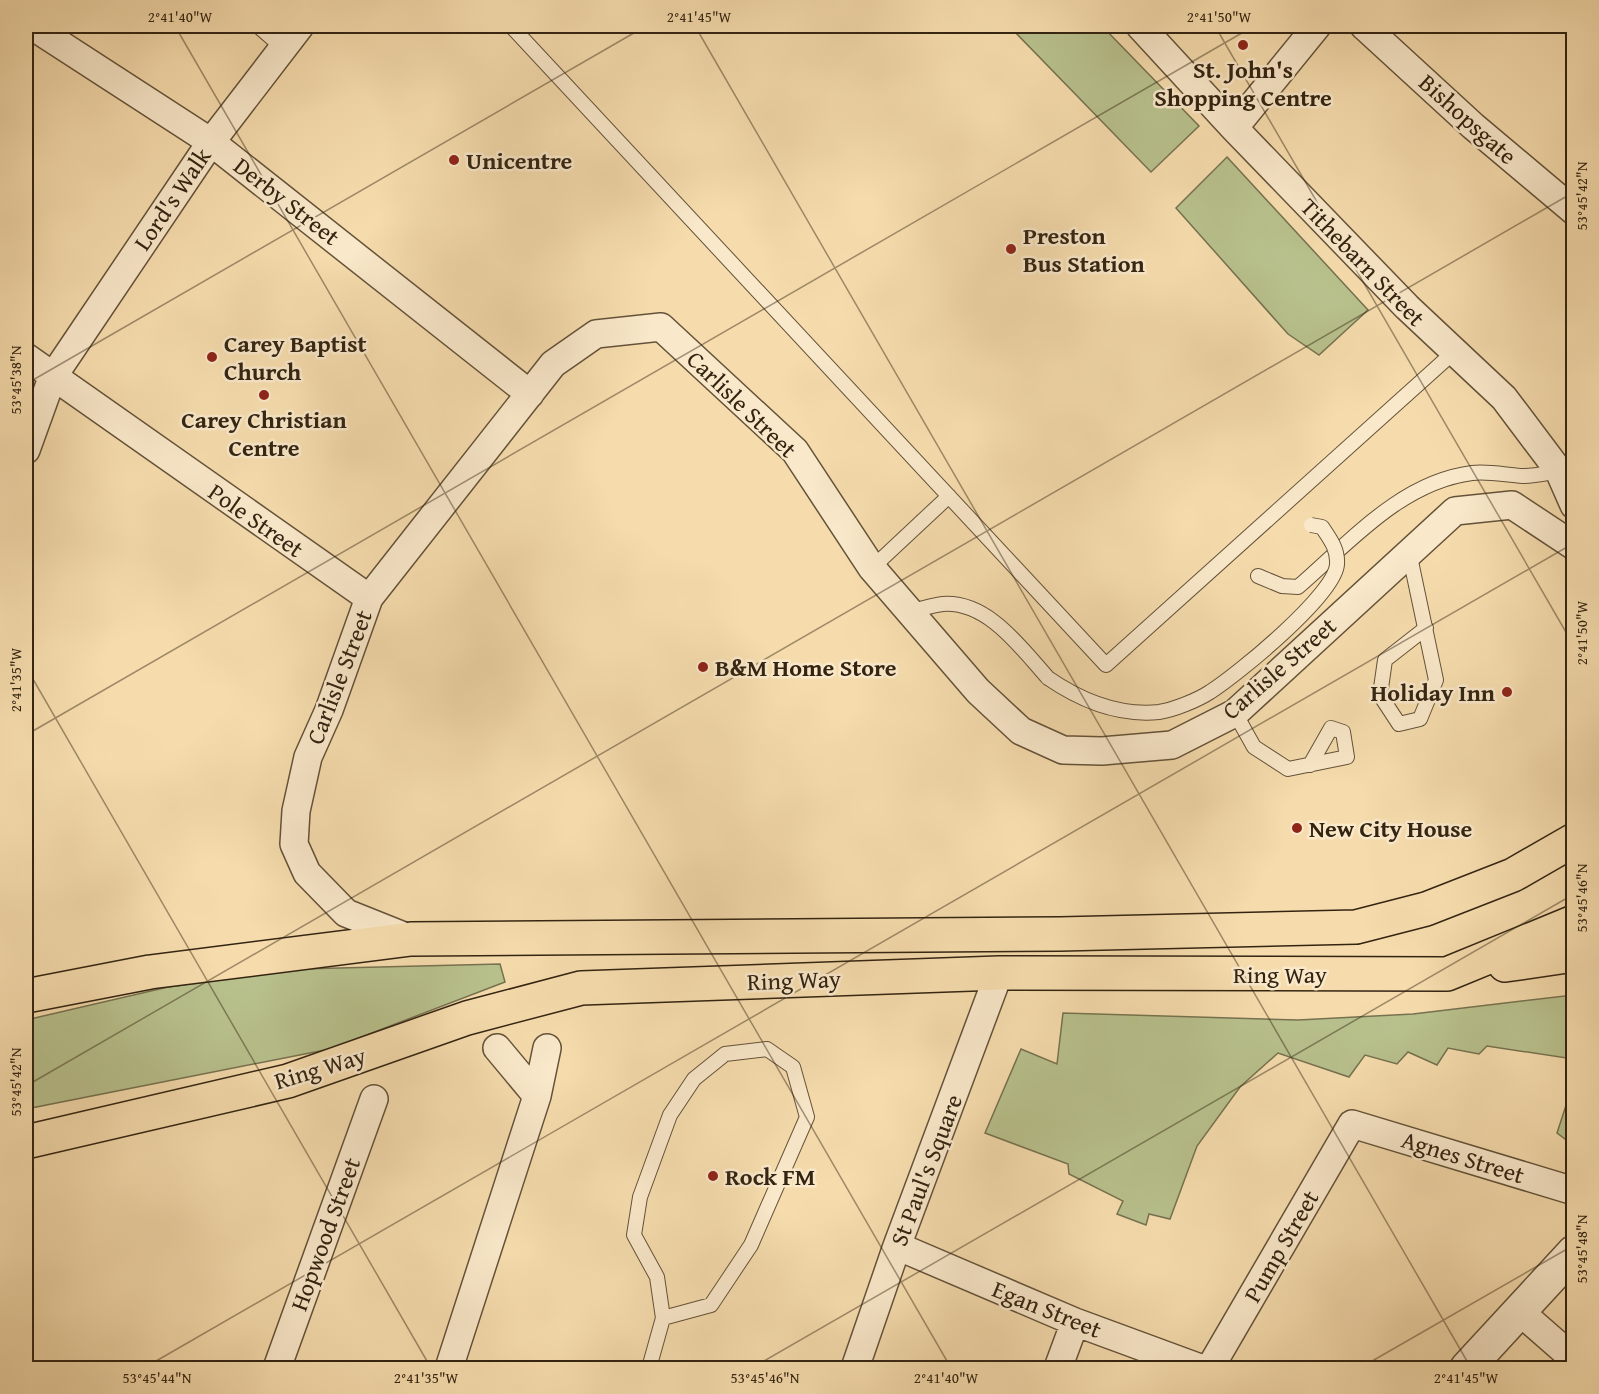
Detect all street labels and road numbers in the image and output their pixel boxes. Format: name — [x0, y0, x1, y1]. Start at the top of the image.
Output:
street label: Bishopsgate — [1411, 65, 1525, 173]
street label: Lord's Walk — [125, 140, 220, 257]
street label: Derby Street — [227, 148, 348, 254]
street label: Tithebarn Street — [1293, 190, 1434, 334]
street label: Carlisle Street — [679, 342, 805, 466]
street label: Pole Street — [201, 474, 311, 566]
street label: Carlisle Street — [297, 604, 381, 749]
street label: Carlisle Street — [1214, 608, 1344, 728]
street label: Ring Way — [1233, 957, 1327, 992]
street label: Ring Way — [746, 961, 842, 999]
street label: Ring Way — [270, 1038, 370, 1098]
street label: St Paul's Square — [881, 1089, 971, 1251]
street label: Agnes Street — [1397, 1122, 1529, 1192]
street label: Hopwood Street — [281, 1152, 369, 1316]
street label: Pump Street — [1235, 1183, 1328, 1309]
street label: Egan Street — [987, 1271, 1107, 1347]

